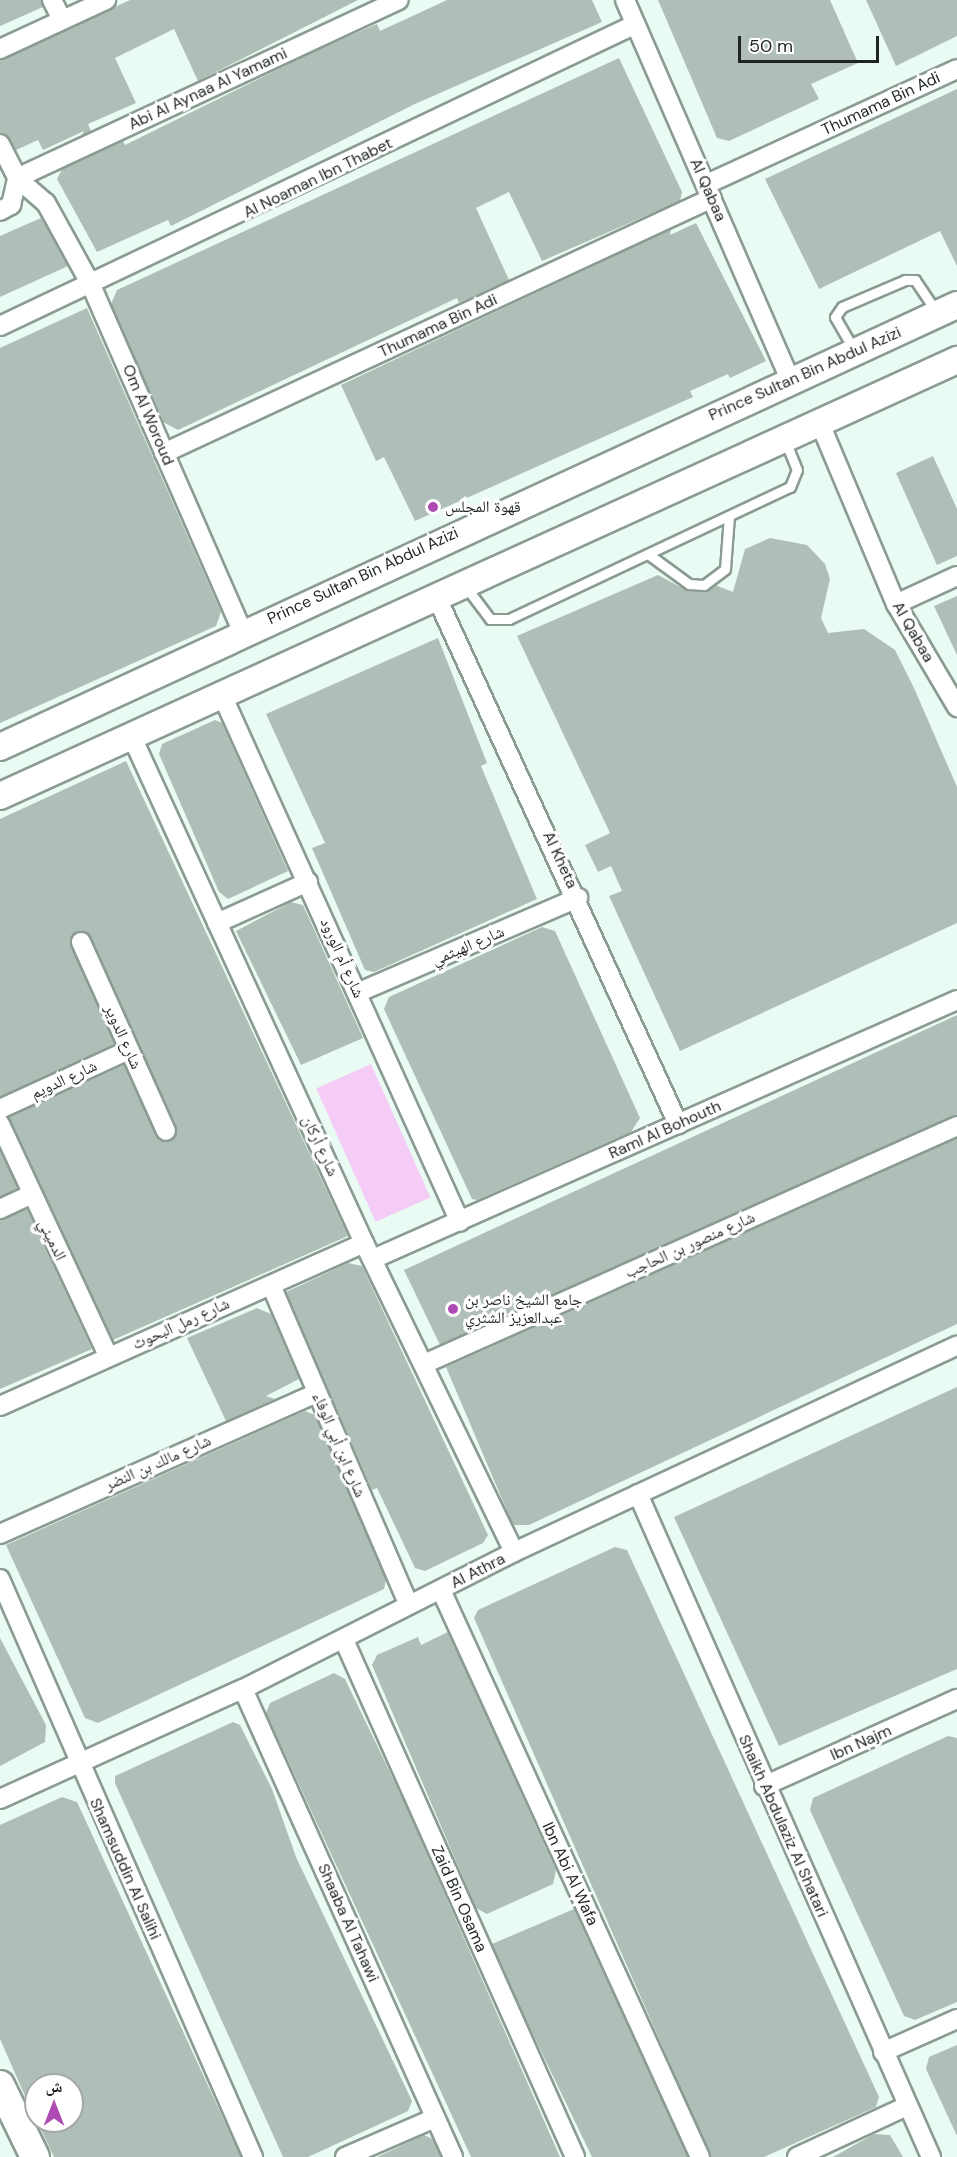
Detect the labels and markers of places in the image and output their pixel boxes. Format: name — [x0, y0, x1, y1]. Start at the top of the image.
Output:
place label: قهوة المجلس — [445, 497, 521, 517]
marker: قهوة المجلس — [426, 500, 440, 514]
place label: جامع الشيخ ناصر بن عبدالعزيز الشثري — [465, 1290, 582, 1328]
marker: جامع الشيخ ناصر بن عبدالعزيز الشثري — [446, 1302, 460, 1316]

